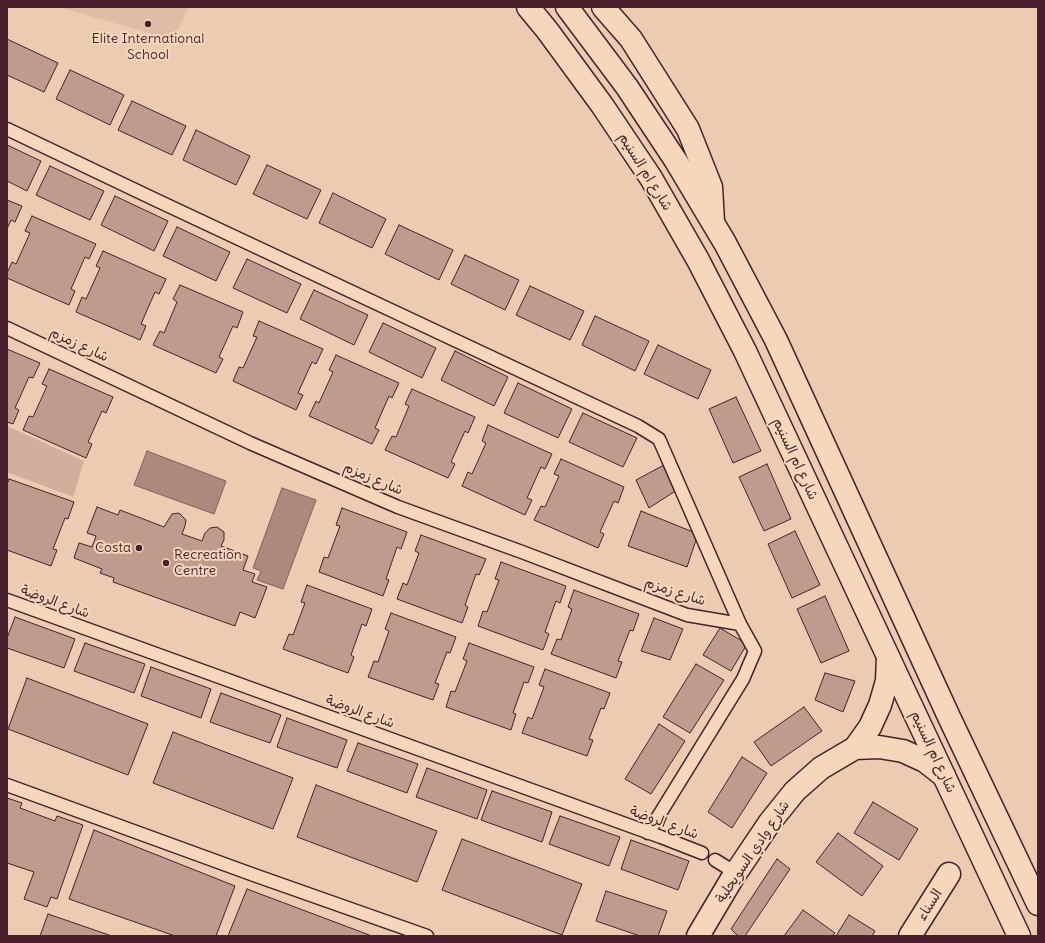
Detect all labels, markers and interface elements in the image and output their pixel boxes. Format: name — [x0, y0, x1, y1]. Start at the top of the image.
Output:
marker: Elite International School — [143, 19, 153, 29]
place label: Elite International School — [92, 31, 204, 64]
street label: شارع ام السنيم — [614, 130, 676, 214]
street label: شارع زمزم — [47, 324, 111, 366]
street label: شارع ام السنيم — [769, 415, 821, 503]
street label: شارع زمزم — [341, 459, 405, 499]
place label: Costa — [95, 540, 131, 556]
marker: Costa — [134, 543, 144, 553]
place label: Recreation Centre — [174, 547, 242, 580]
marker: Recreation Centre — [161, 558, 171, 568]
street label: شارع زمزم — [642, 574, 708, 610]
street label: شارع الروضة — [18, 582, 92, 622]
street label: شارع الروضة — [323, 692, 397, 732]
street label: شارع ام السنيم — [907, 708, 959, 796]
street label: شارع وادي السويحلية — [713, 798, 793, 906]
street label: شارع الروضة — [627, 803, 701, 843]
street label: السناء — [914, 886, 946, 924]

